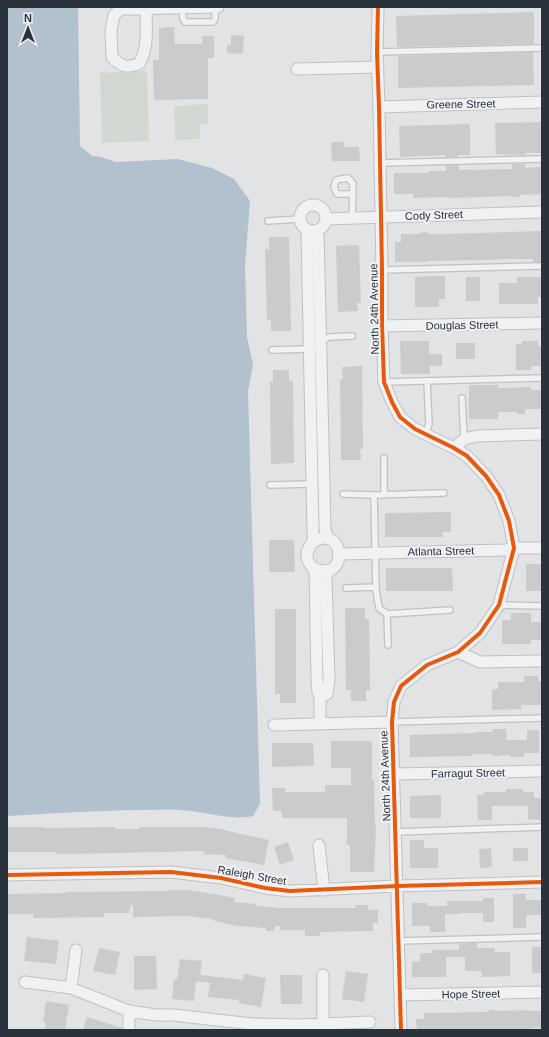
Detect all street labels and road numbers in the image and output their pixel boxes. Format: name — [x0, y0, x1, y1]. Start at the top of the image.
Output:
street label: Greene Street — [426, 97, 496, 111]
street label: Cody Street — [405, 208, 463, 222]
street label: North 24th Avenue — [367, 263, 381, 355]
street label: Douglas Street — [426, 318, 498, 332]
street label: Atlanta Street — [408, 544, 474, 558]
street label: North 24th Avenue — [377, 730, 393, 822]
street label: Farragut Street — [431, 766, 505, 780]
street label: Raleigh Street — [217, 863, 287, 887]
street label: Hope Street — [442, 987, 500, 1001]

